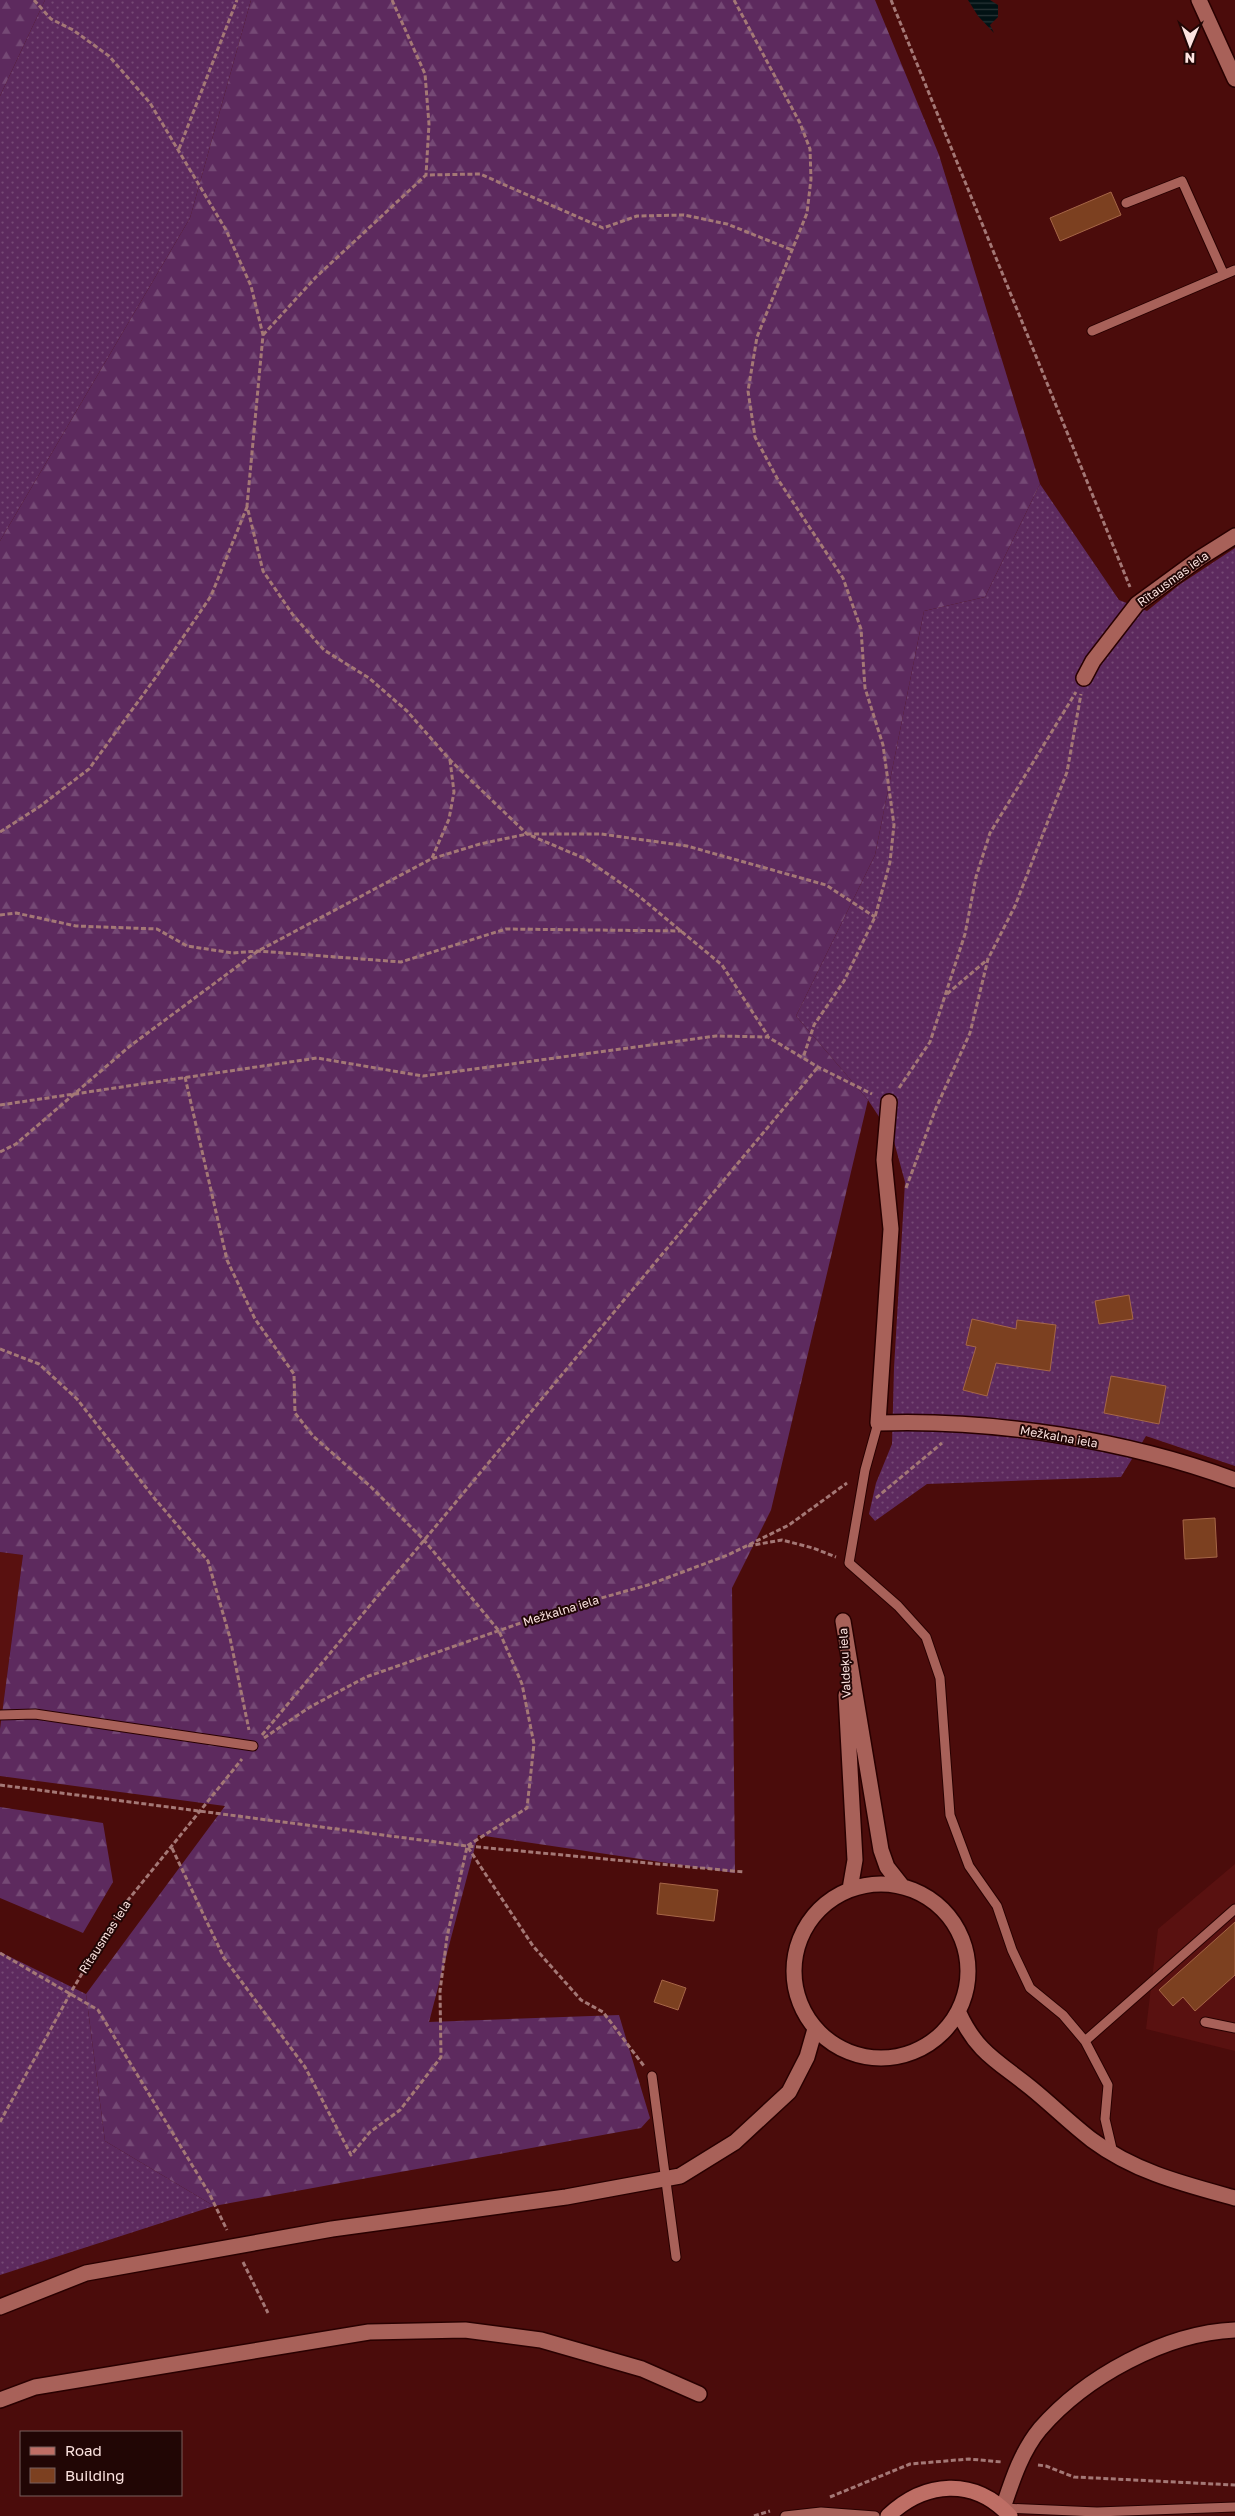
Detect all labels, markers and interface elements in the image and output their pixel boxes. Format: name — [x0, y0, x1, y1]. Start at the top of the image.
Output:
north arrow — [1165, 20, 1215, 70]
text: N — [1184, 50, 1195, 67]
street label: Rītausmas iela — [1134, 548, 1211, 609]
street label: Mežkalna iela — [1019, 1422, 1099, 1451]
street label: Mežkalna iela — [521, 1592, 601, 1629]
street label: Valdeķu iela — [835, 1628, 854, 1698]
street label: Rītausmas iela — [75, 1897, 134, 1976]
legend — [20, 2431, 182, 2496]
text: Road — [65, 2441, 102, 2459]
text: Building — [65, 2466, 125, 2484]

